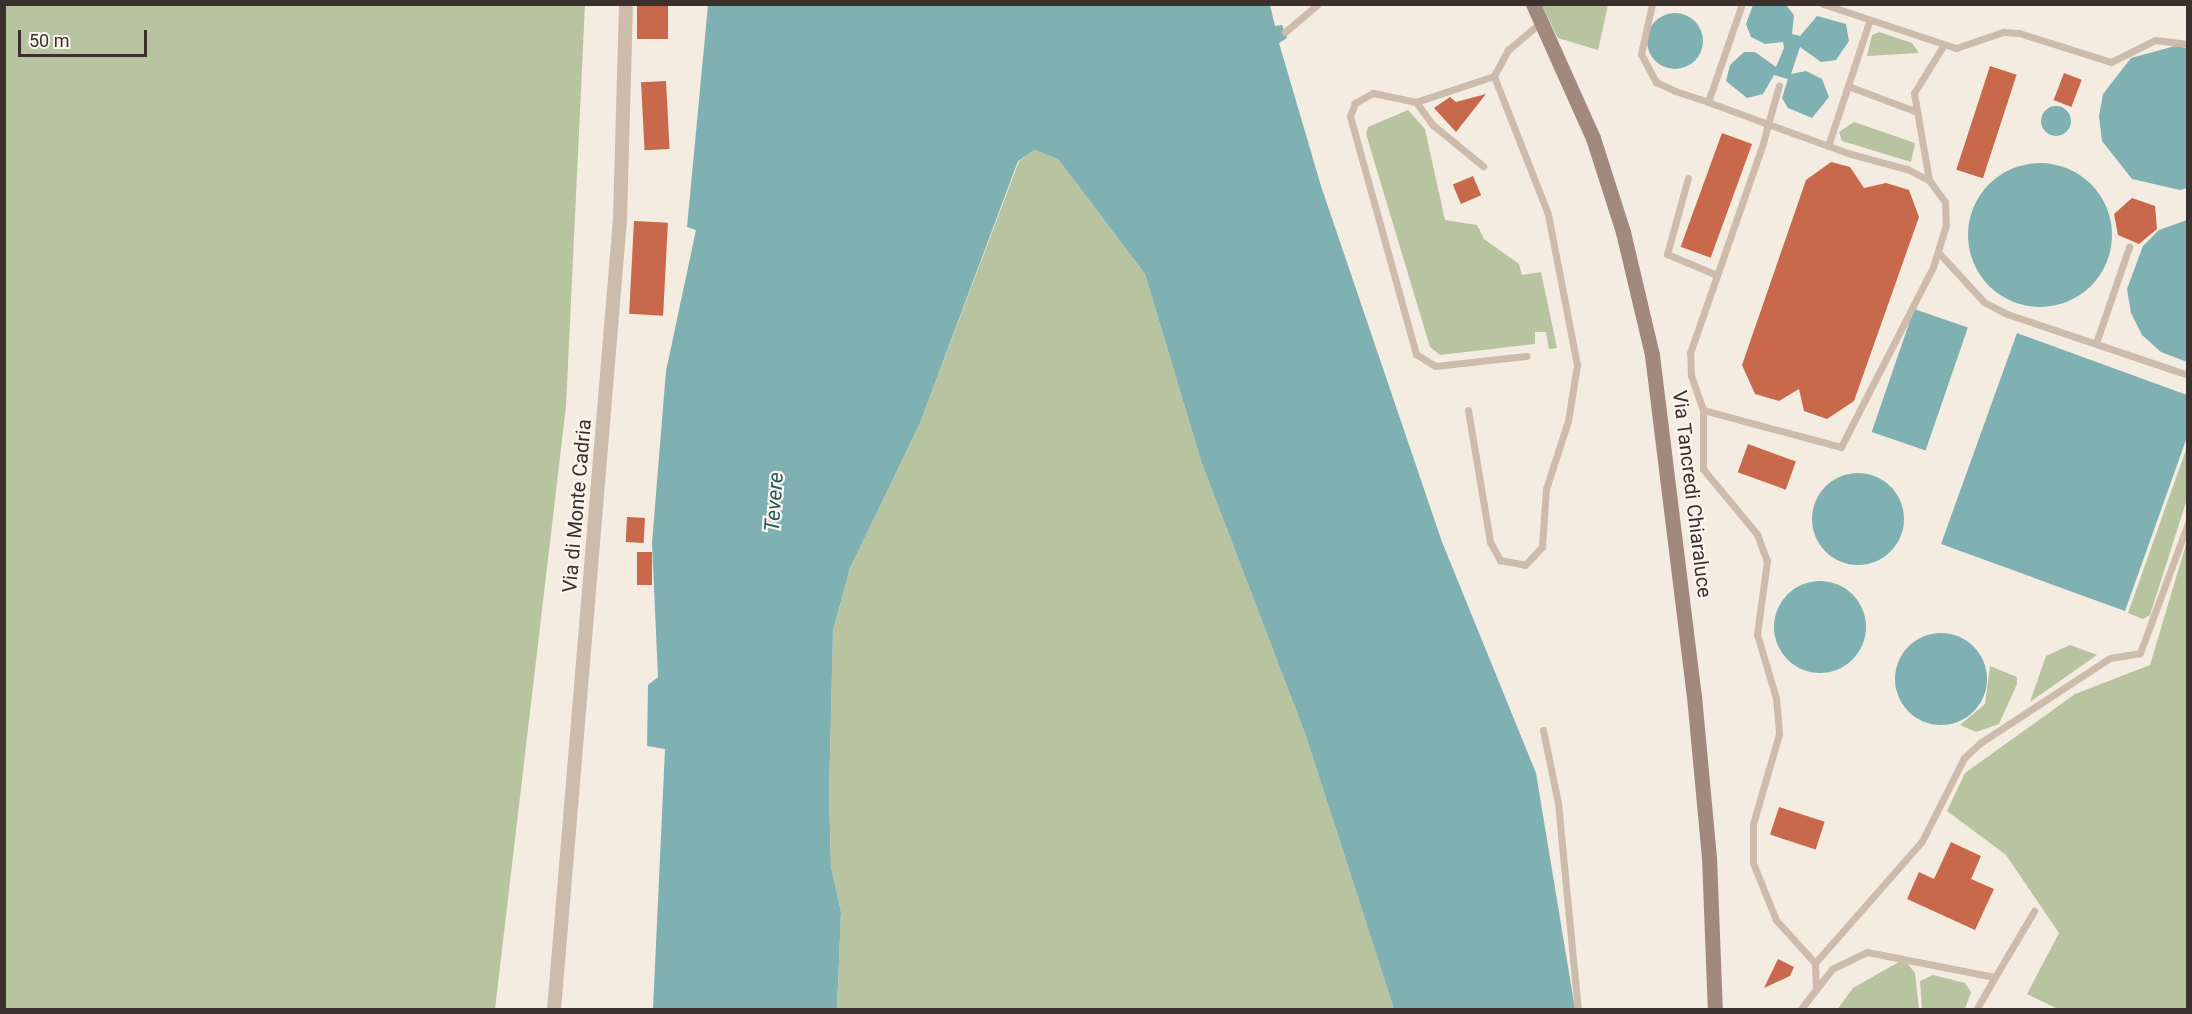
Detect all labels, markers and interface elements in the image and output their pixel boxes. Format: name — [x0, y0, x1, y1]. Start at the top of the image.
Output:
scale bar — [21, 18, 150, 56]
text: 50 m — [29, 30, 69, 51]
street label: Via Tancredi Chiaraluce — [1667, 389, 1717, 599]
street label: Via di Monte Cadria — [557, 418, 597, 594]
water label: Tevere — [759, 471, 789, 533]

